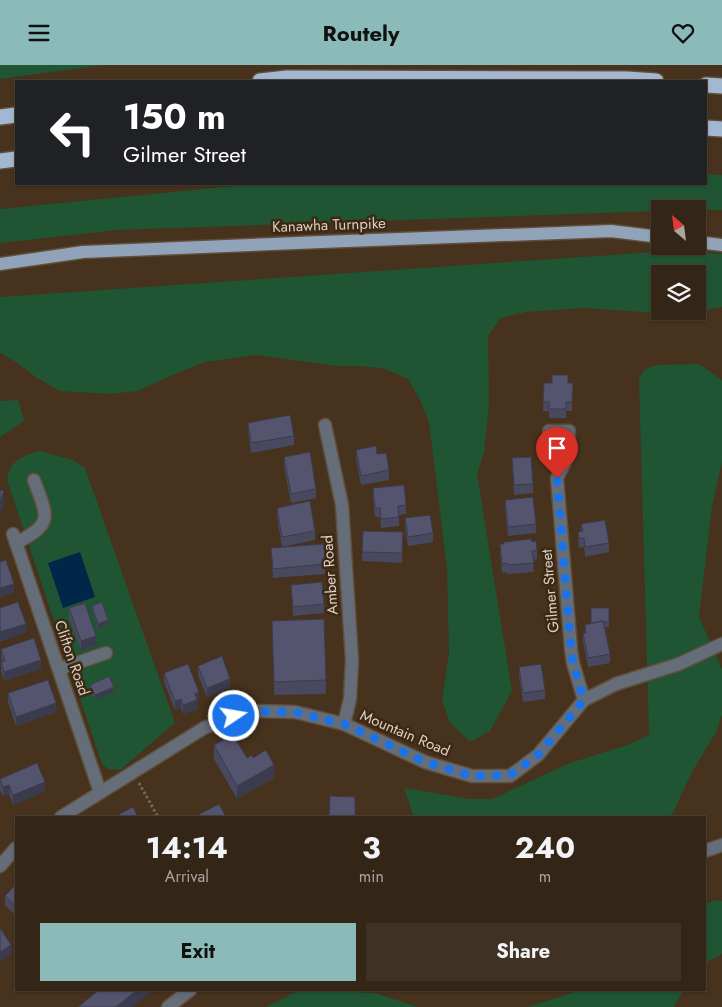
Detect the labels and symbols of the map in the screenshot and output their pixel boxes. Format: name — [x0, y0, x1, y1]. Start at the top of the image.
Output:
north arrow — [651, 200, 706, 255]
street label: Kanawha Turnpike — [272, 212, 386, 238]
pin — [536, 427, 578, 478]
street label: Amber Road — [316, 534, 344, 616]
street label: Gilmer Street — [535, 548, 565, 634]
street label: Clifton Road — [49, 617, 95, 699]
position arrow — [207, 689, 259, 741]
street label: Mountain Road — [357, 704, 453, 762]

